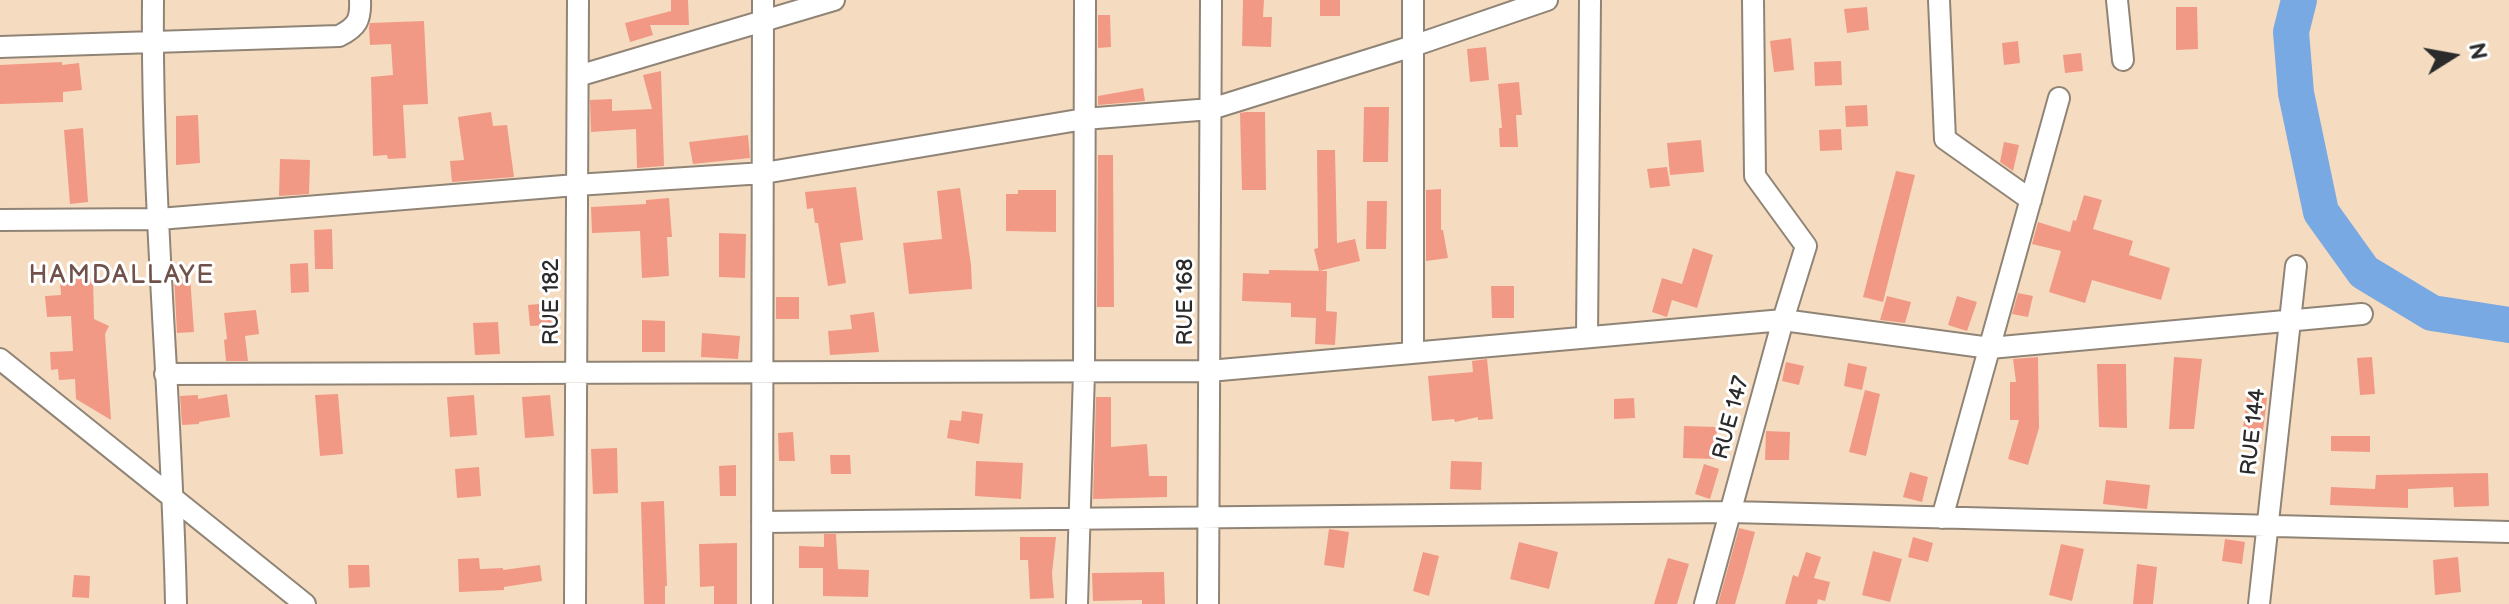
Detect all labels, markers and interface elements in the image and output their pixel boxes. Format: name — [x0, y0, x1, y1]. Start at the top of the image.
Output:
north arrow — [2413, 16, 2493, 96]
text: N — [2462, 41, 2492, 62]
street label: RUE 182 — [539, 259, 565, 345]
street label: RUE 168 — [1173, 259, 1199, 345]
district label: HAMDALLAYE — [29, 260, 215, 292]
street label: RUE 147 — [1708, 374, 1756, 462]
street label: RUE 144 — [2236, 387, 2272, 477]

